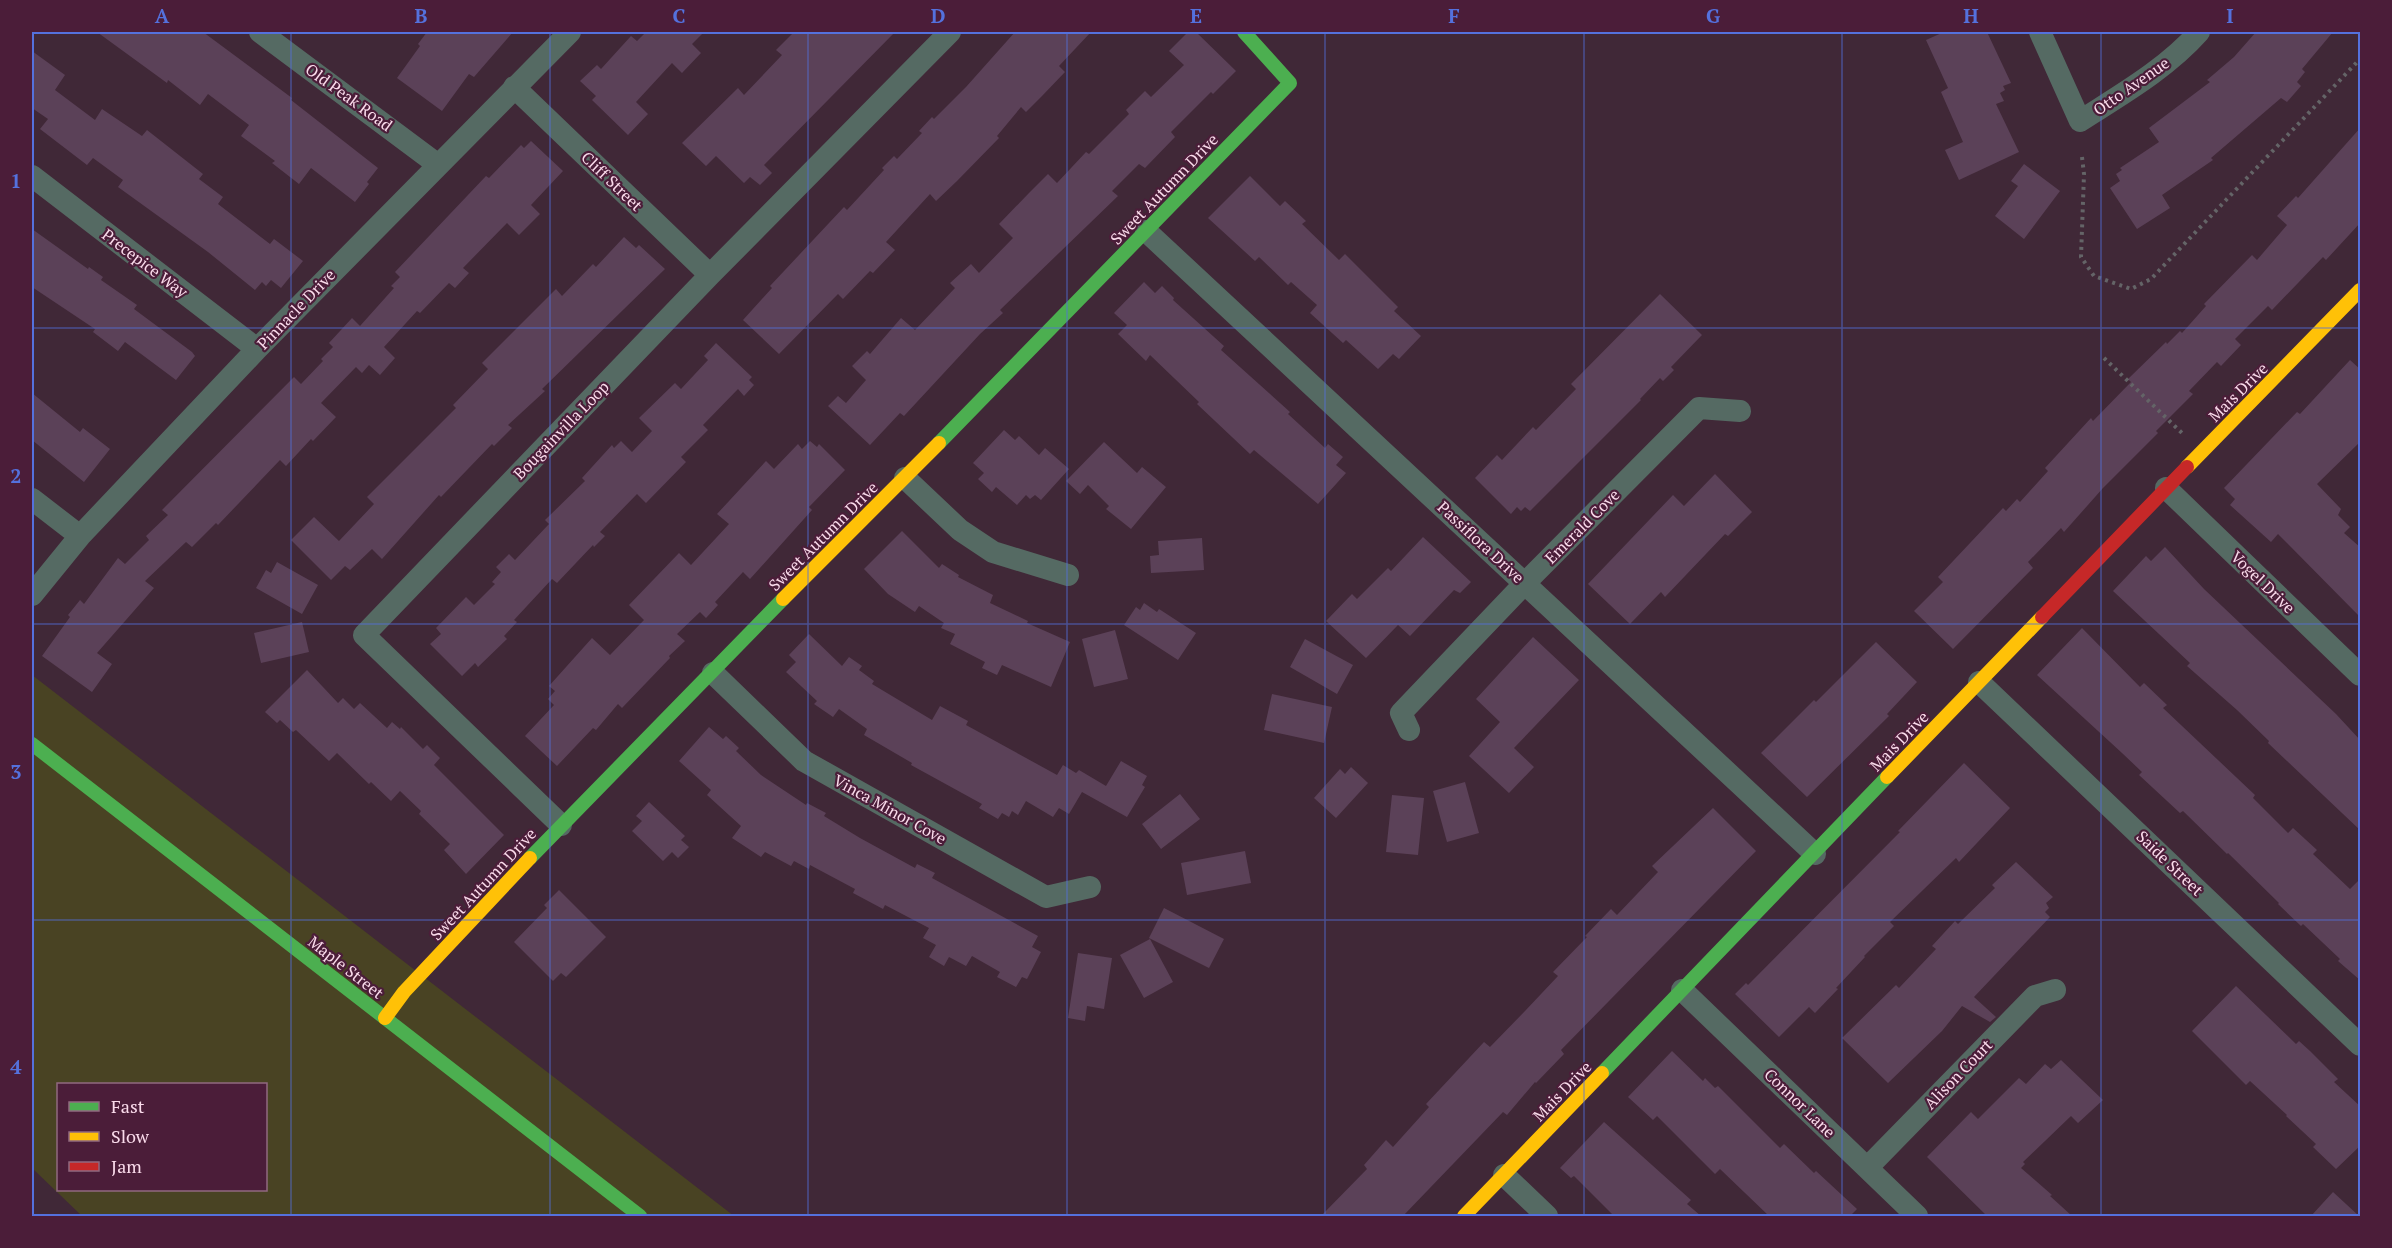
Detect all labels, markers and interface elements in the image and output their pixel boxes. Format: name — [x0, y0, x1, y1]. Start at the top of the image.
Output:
text: A — [155, 2, 170, 29]
text: B — [415, 2, 428, 29]
text: C — [672, 2, 686, 29]
text: D — [931, 2, 945, 29]
text: E — [1190, 2, 1202, 29]
text: F — [1448, 2, 1460, 29]
text: G — [1706, 2, 1720, 29]
text: H — [1963, 2, 1979, 29]
text: I — [2226, 2, 2234, 29]
street label: Otto Avenue — [2088, 52, 2174, 120]
street label: Old Peak Road — [301, 58, 397, 136]
street label: Sweet Autumn Drive — [1105, 129, 1223, 249]
street label: Cliff Street — [576, 146, 648, 216]
text: 1 — [10, 167, 22, 194]
street label: Precepice Way — [98, 224, 193, 303]
street label: Pinnacle Drive — [252, 264, 340, 354]
street label: Mais Drive — [2203, 357, 2273, 427]
street label: Bougainvilla Loop — [508, 376, 614, 484]
text: 2 — [10, 462, 22, 489]
street label: Sweet Autumn Drive — [764, 477, 882, 595]
street label: Emerald Cove — [1540, 484, 1624, 568]
street label: Passiflora Drive — [1433, 496, 1529, 588]
street label: Vogel Drive — [2226, 546, 2300, 618]
street label: Mais Drive — [1865, 706, 1933, 776]
text: 3 — [10, 758, 22, 785]
street label: Vinca Minor Cove — [830, 769, 950, 849]
street label: Sweet Autumn Drive — [425, 823, 541, 945]
street label: Saide Street — [2132, 826, 2208, 900]
street label: Maple Street — [304, 930, 388, 1004]
street label: Alison Court — [1919, 1034, 1997, 1114]
text: 4 — [10, 1053, 22, 1080]
street label: Mais Drive — [1528, 1056, 1596, 1126]
street label: Connor Lane — [1760, 1063, 1840, 1143]
legend — [57, 1083, 267, 1191]
text: Fast — [111, 1094, 145, 1118]
text: Slow — [111, 1124, 150, 1148]
text: Jam — [111, 1154, 142, 1178]

